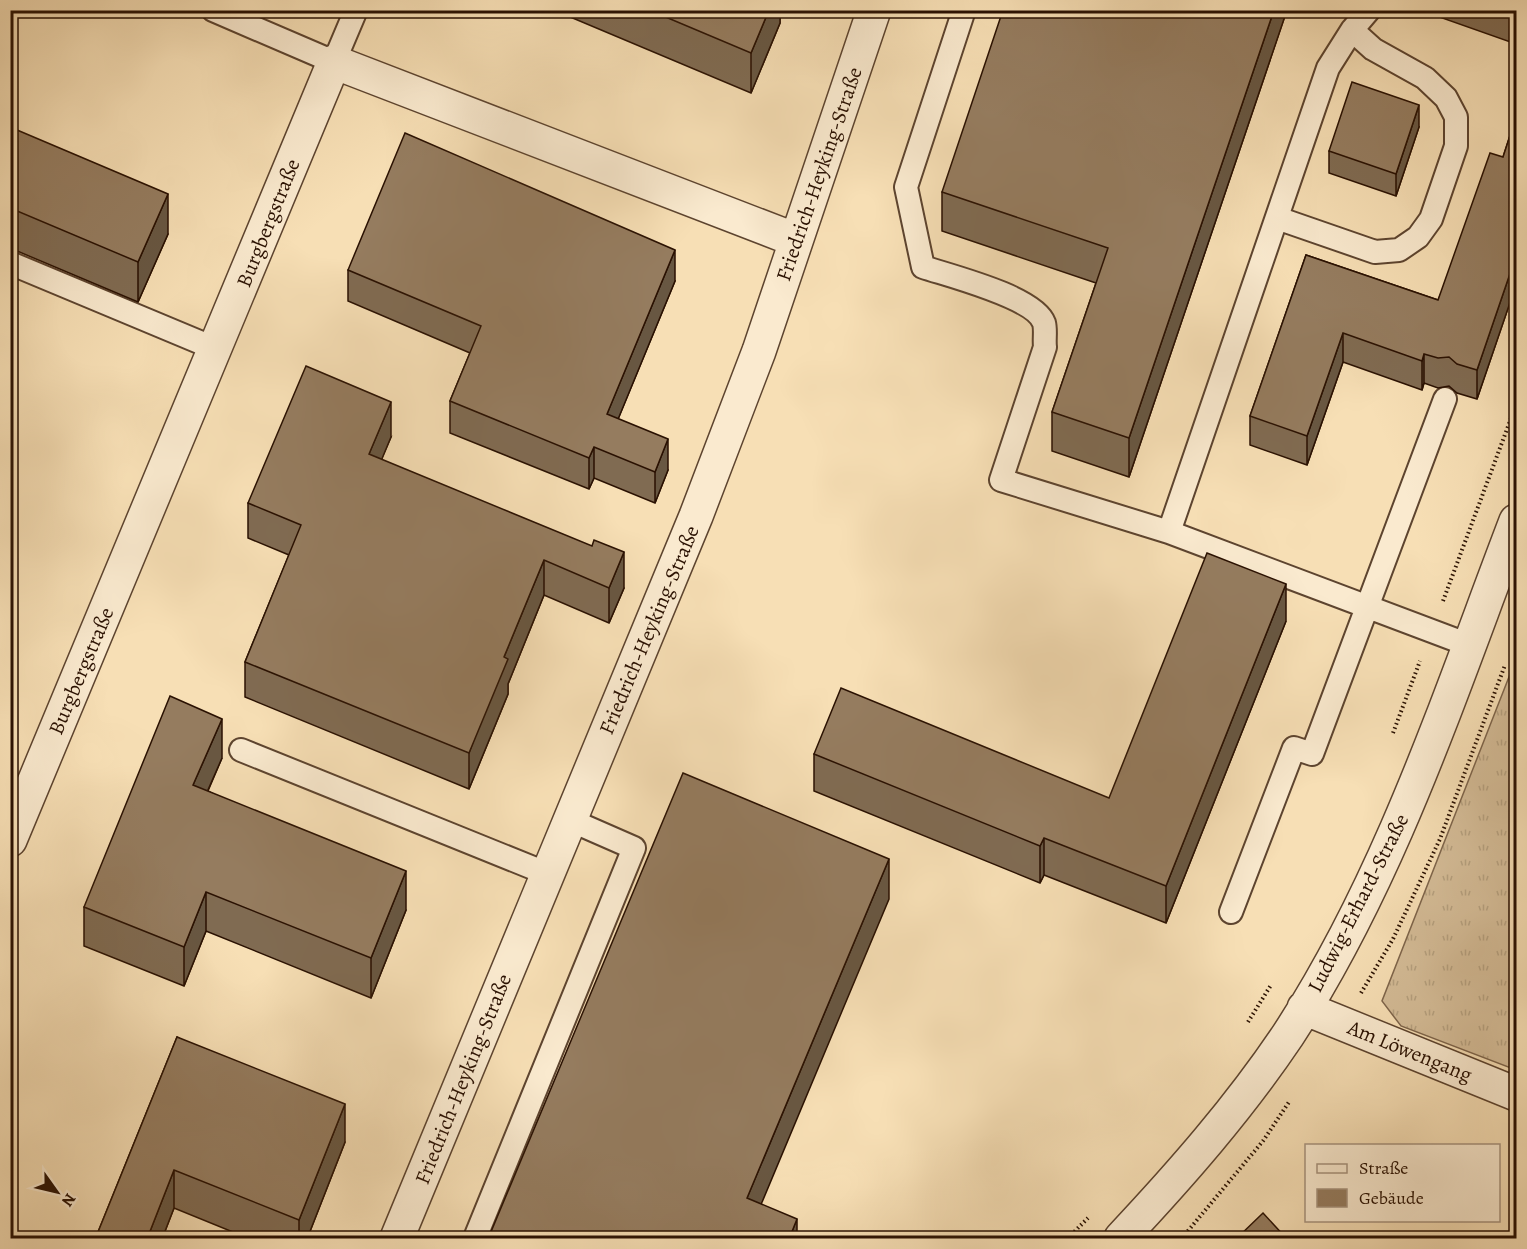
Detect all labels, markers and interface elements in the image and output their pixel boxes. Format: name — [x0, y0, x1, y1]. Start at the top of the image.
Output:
street label: Friedrich-Heyking-Straße — [769, 63, 869, 285]
street label: Burgbergstraße — [230, 155, 306, 291]
street label: Friedrich-Heyking-Straße — [592, 521, 706, 739]
street label: Burgbergstraße — [42, 603, 120, 739]
street label: Ludwig-Erhard-Straße — [1301, 809, 1415, 997]
street label: Friedrich-Heyking-Straße — [408, 970, 518, 1188]
street label: Am Löwengang — [1343, 1013, 1477, 1089]
legend — [1305, 1144, 1500, 1222]
text: Straße — [1359, 1156, 1408, 1180]
north arrow — [27, 1162, 87, 1222]
text: Gebäude — [1359, 1186, 1424, 1210]
text: N — [56, 1189, 81, 1211]

